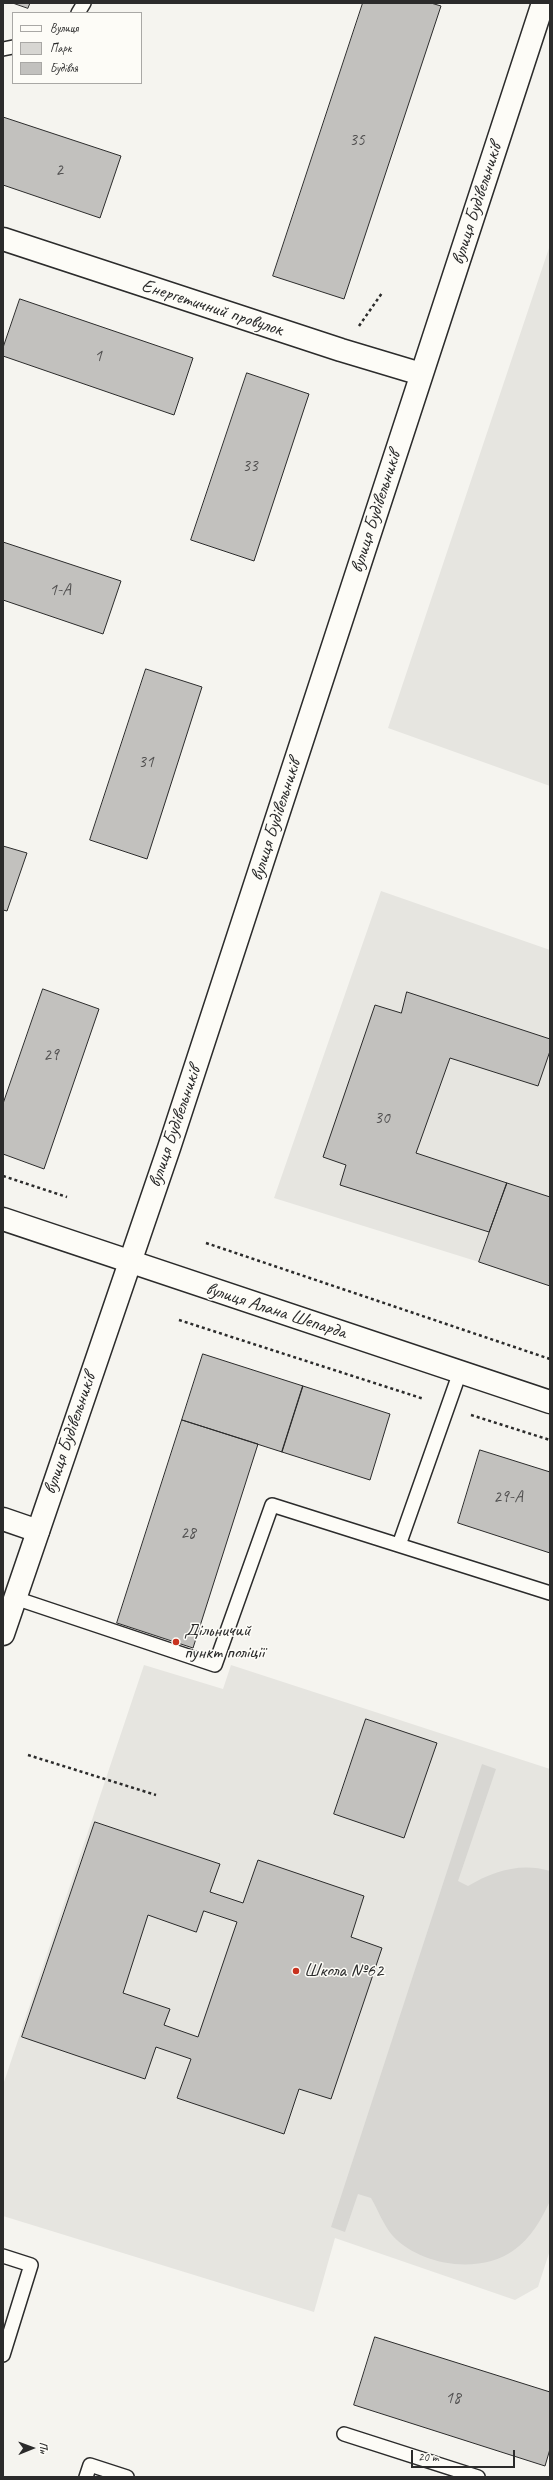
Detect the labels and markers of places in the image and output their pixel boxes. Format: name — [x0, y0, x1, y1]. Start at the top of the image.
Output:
place label: Дільничий пункт поліції — [184, 1620, 264, 1664]
marker: Дільничий пункт поліції — [171, 1637, 181, 1647]
place label: Школа №62 — [304, 1960, 383, 1982]
marker: Школа №62 — [291, 1966, 301, 1976]

